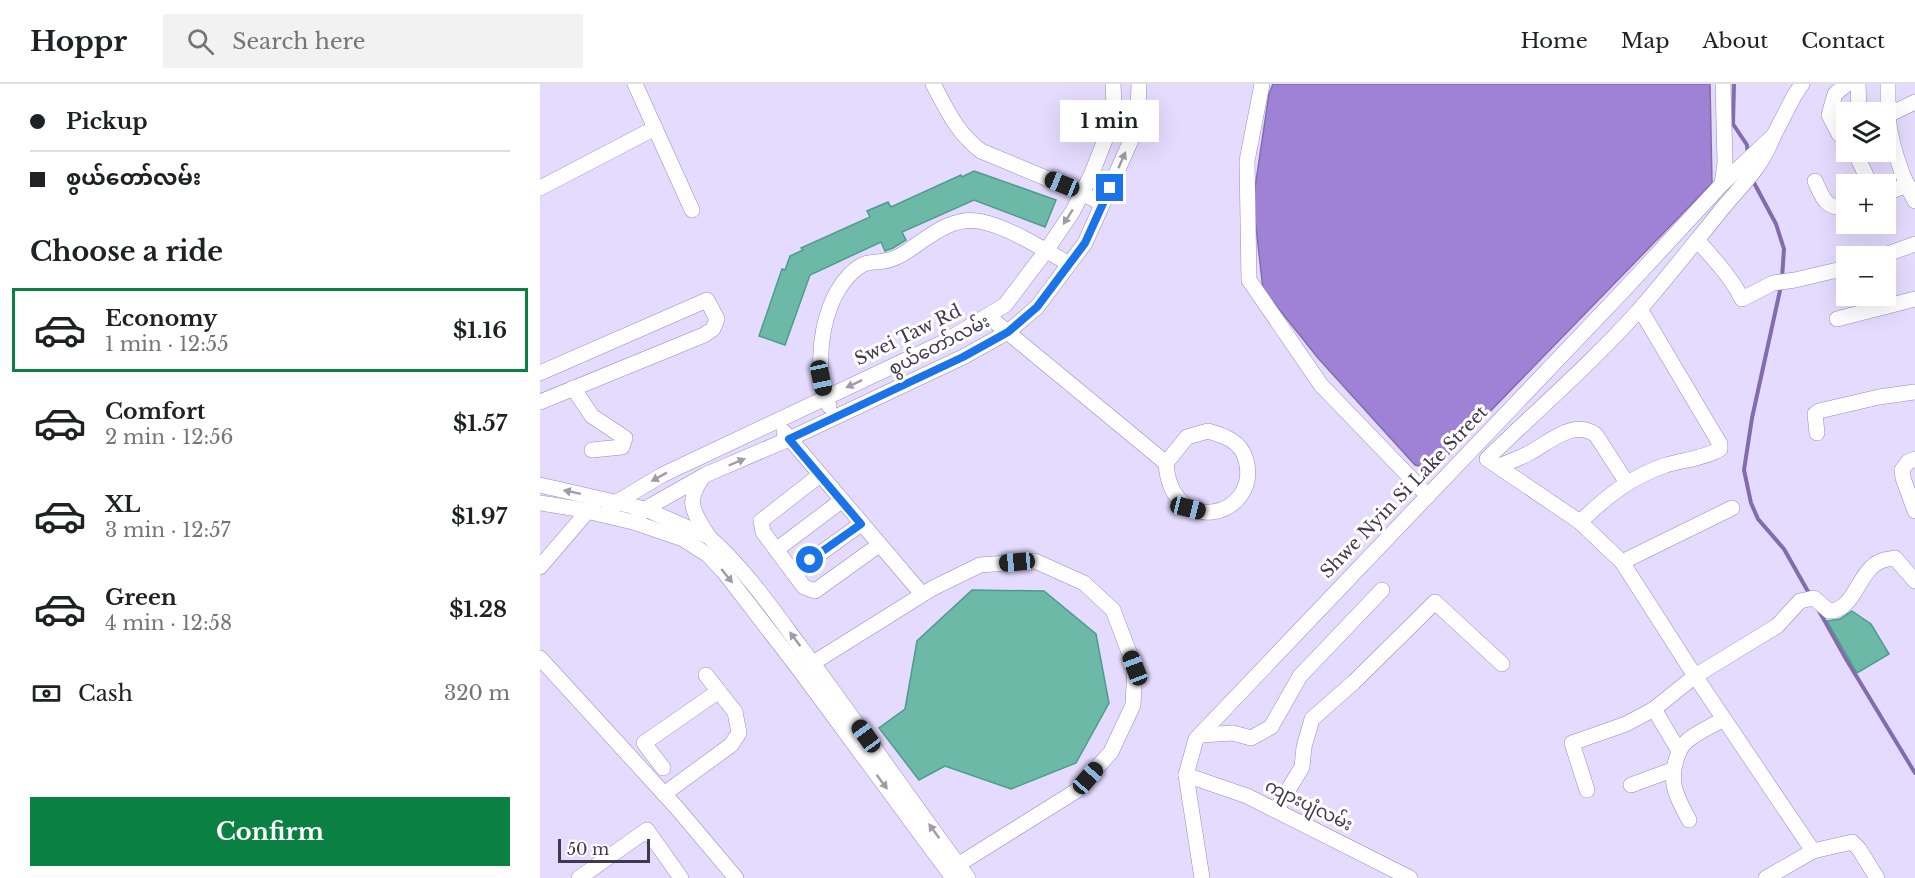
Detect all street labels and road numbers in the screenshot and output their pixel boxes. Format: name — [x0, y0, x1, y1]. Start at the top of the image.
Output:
street label: Swei Taw Rd — [851, 300, 965, 370]
street label: စွယ်တော်လမ်း — [884, 308, 995, 383]
street label: Shwe Nyin Si Lake Street — [1316, 401, 1492, 583]
street label: ကျားပျံလမ်း — [1260, 773, 1357, 839]

